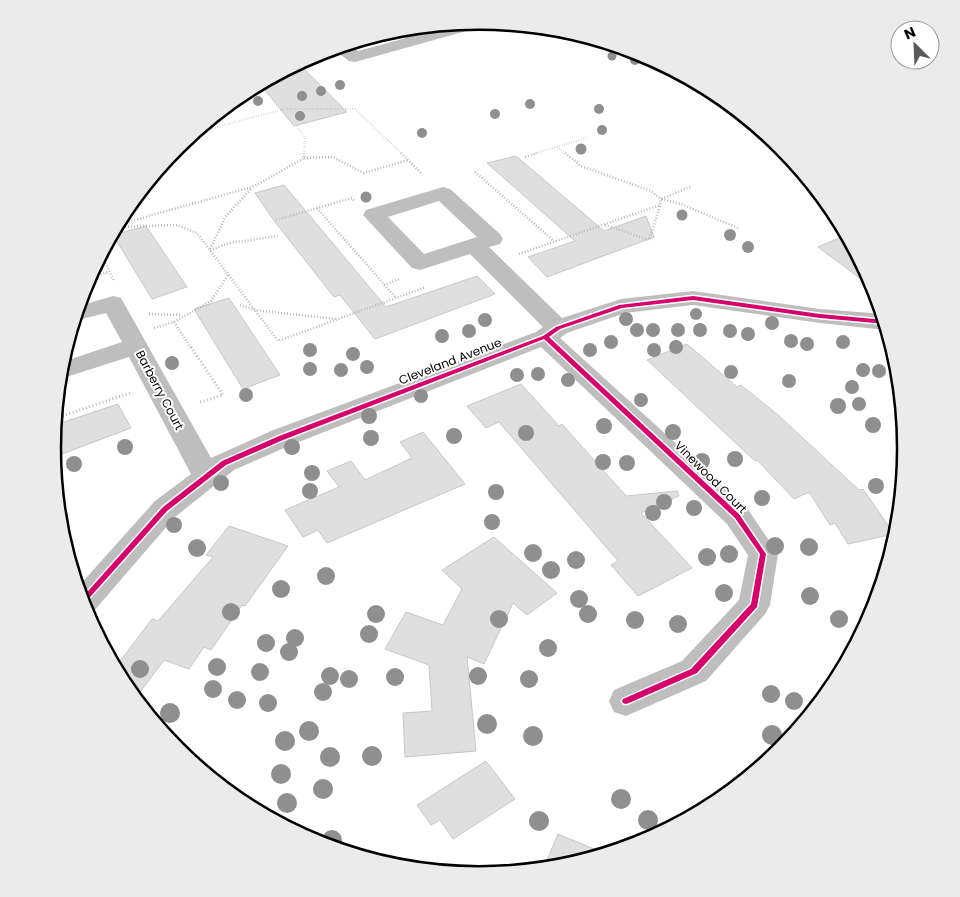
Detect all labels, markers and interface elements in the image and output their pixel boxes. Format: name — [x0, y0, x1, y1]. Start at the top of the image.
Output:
north arrow — [890, 20, 940, 70]
text: N — [901, 22, 919, 44]
street label: Cleveland Avenue — [396, 334, 504, 388]
street label: Barberry Court — [132, 347, 188, 433]
street label: Vinewood Court — [671, 437, 751, 517]

